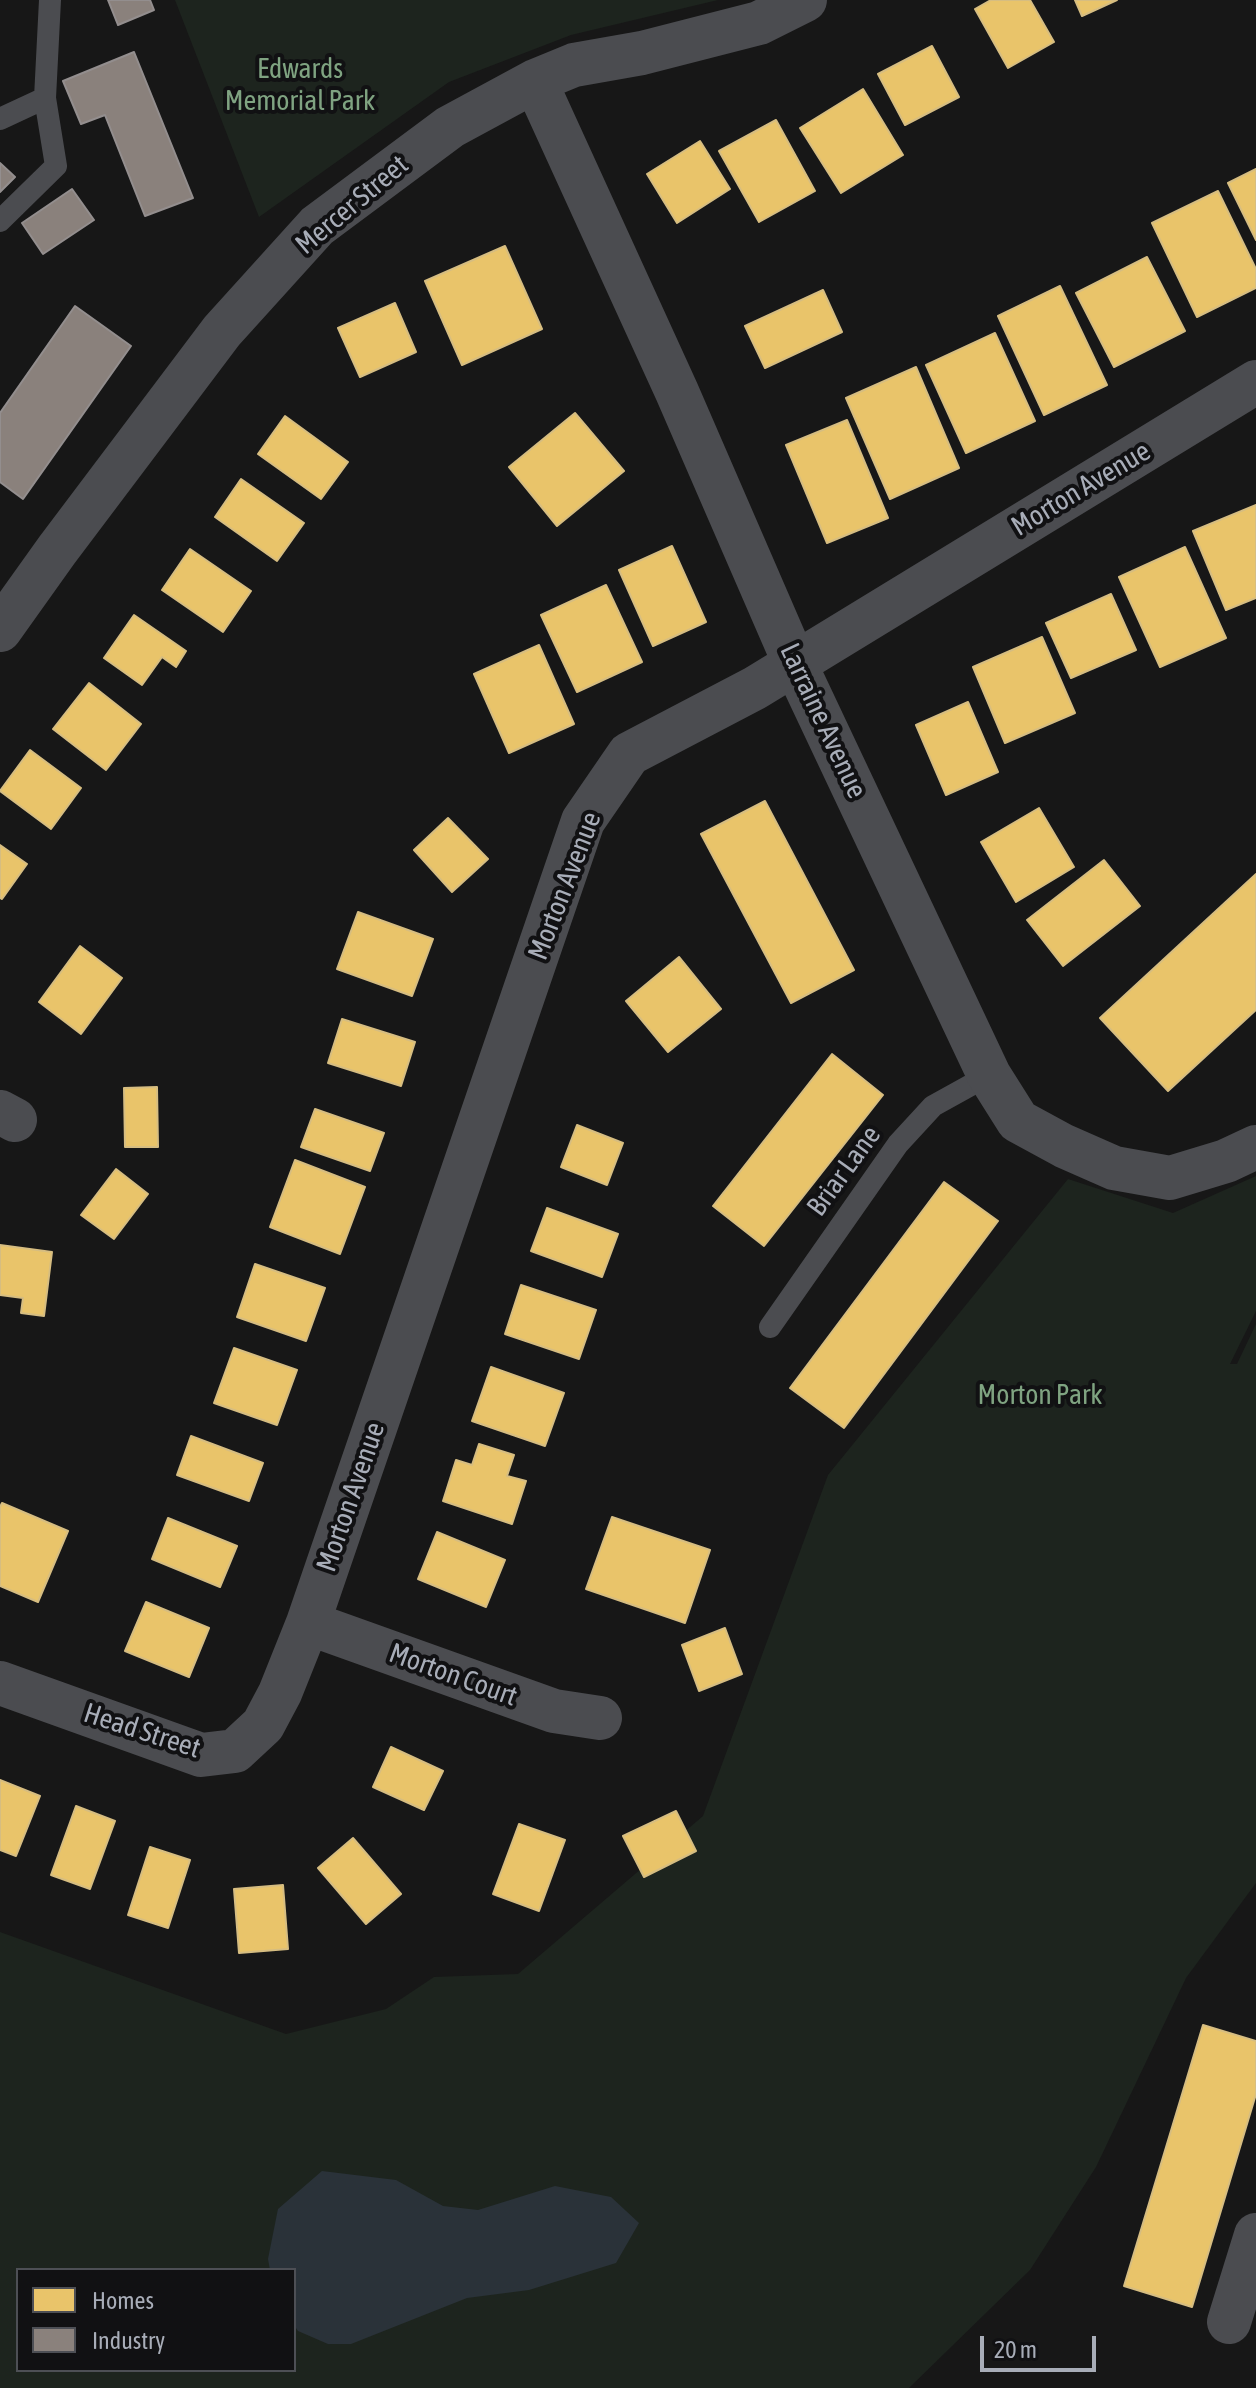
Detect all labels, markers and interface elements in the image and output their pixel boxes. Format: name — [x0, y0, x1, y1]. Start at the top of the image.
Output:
park label: Edwards Memorial Park — [225, 52, 375, 118]
street label: Mercer Street — [289, 148, 415, 262]
street label: Morton Avenue — [1006, 434, 1156, 544]
street label: Larraine Avenue — [773, 638, 873, 804]
street label: Morton Avenue — [521, 807, 609, 965]
street label: Briar Lane — [800, 1119, 888, 1223]
park label: Morton Park — [977, 1378, 1103, 1412]
street label: Morton Avenue — [310, 1418, 392, 1576]
street label: Morton Court — [384, 1636, 522, 1714]
street label: Head Street — [79, 1696, 205, 1766]
legend — [16, 2268, 296, 2372]
text: Homes — [92, 2287, 154, 2314]
scale bar — [984, 2320, 1100, 2370]
text: Industry — [92, 2327, 165, 2354]
text: 20 m — [994, 2336, 1037, 2363]

